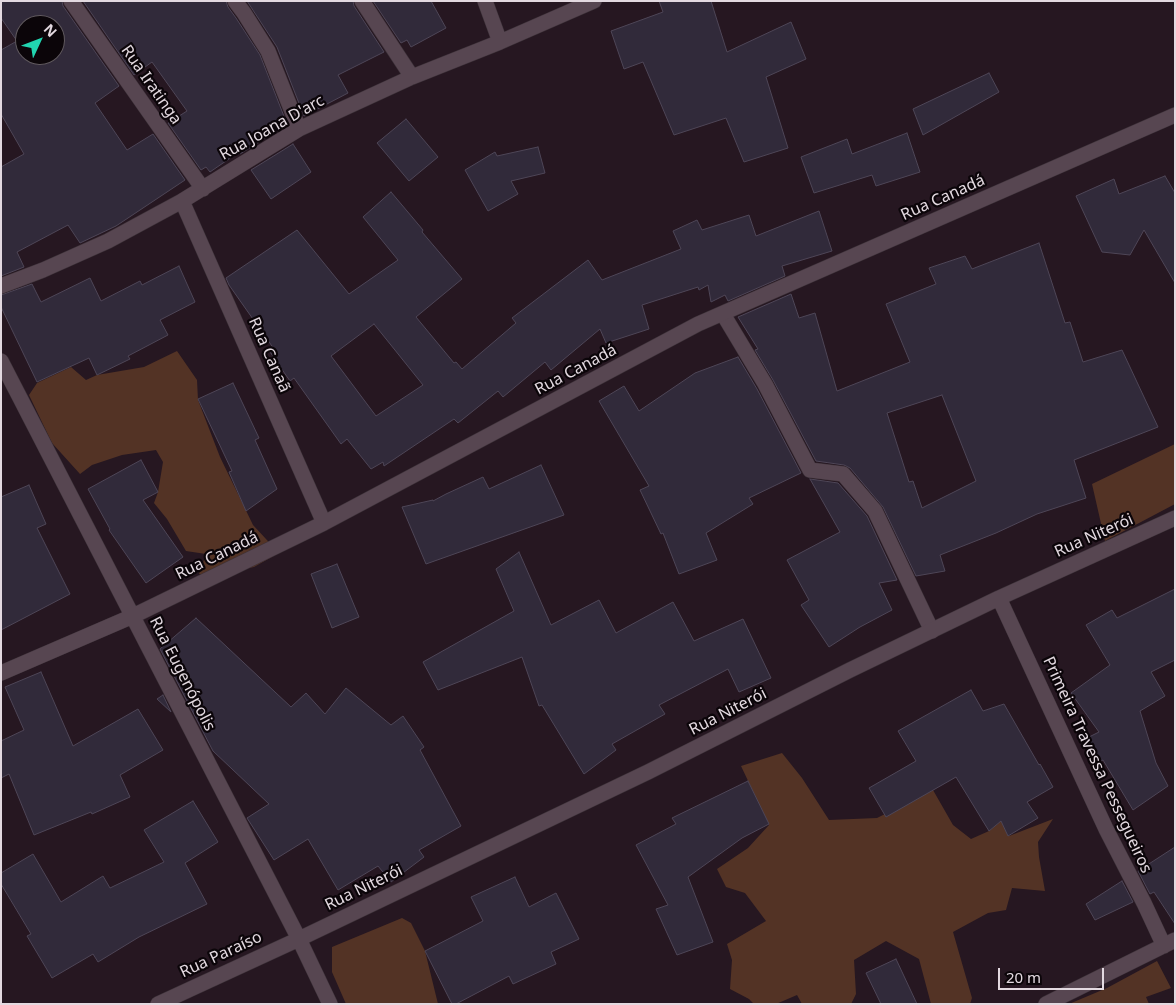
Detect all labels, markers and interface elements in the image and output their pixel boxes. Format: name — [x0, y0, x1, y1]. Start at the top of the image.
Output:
north arrow — [15, 15, 65, 65]
text: N — [40, 19, 61, 41]
street label: Rua Iratinga — [117, 42, 185, 128]
street label: Rua Joana D'arc — [216, 91, 328, 165]
street label: Rua Canadá — [898, 171, 988, 225]
street label: Rua Canaã — [244, 315, 294, 395]
street label: Rua Canadá — [532, 340, 620, 400]
street label: Rua Niterói — [1052, 510, 1136, 562]
street label: Rua Canadá — [172, 528, 262, 584]
street label: Rua Eugenópolis — [145, 614, 219, 734]
street label: Primeira Travessa Pessegueiros — [1038, 654, 1156, 876]
street label: Rua Niterói — [686, 684, 770, 740]
street label: Rua Niterói — [322, 861, 406, 915]
street label: Rua Paraíso — [177, 928, 265, 982]
scale bar — [1001, 958, 1107, 990]
text: 20 m — [1006, 967, 1041, 987]

